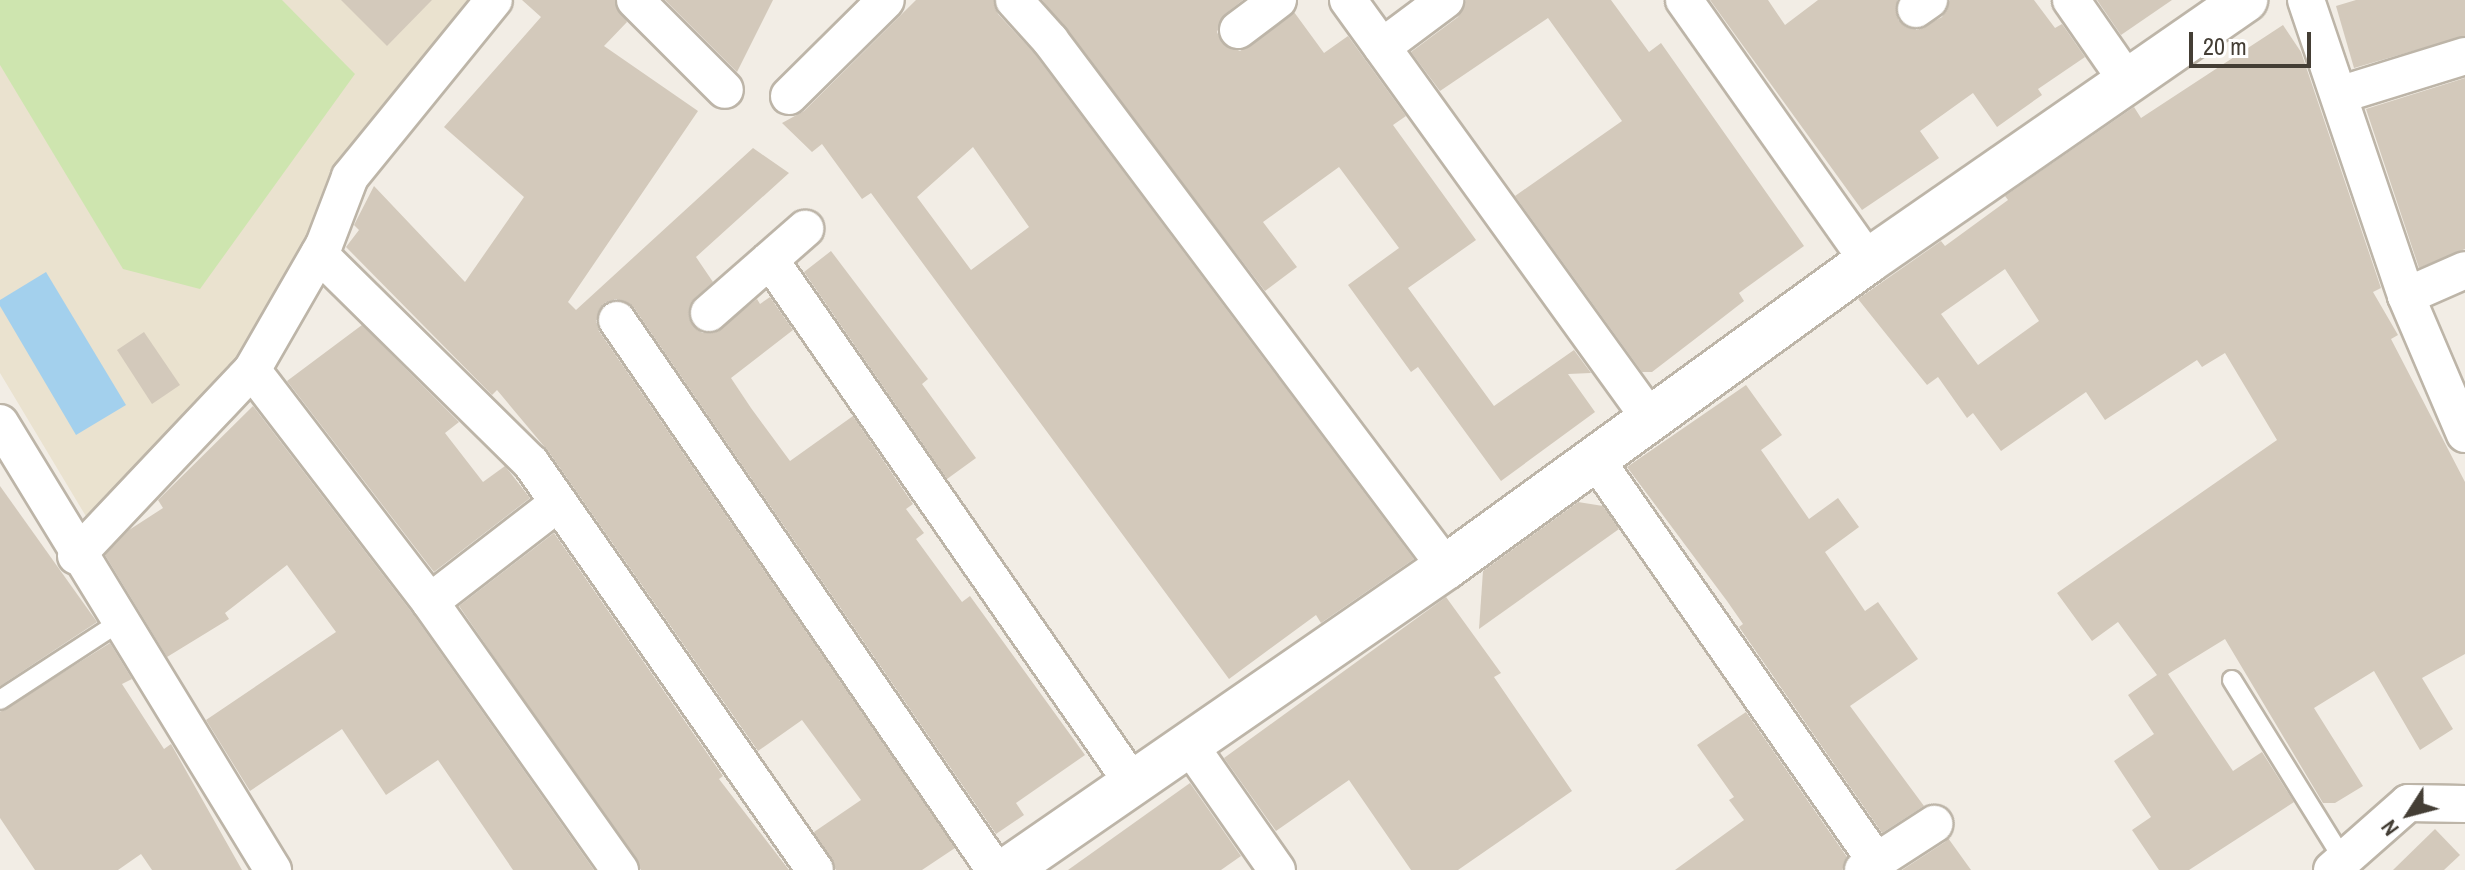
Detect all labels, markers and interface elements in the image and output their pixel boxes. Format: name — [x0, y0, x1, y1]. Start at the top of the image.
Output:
scale bar — [2193, 16, 2315, 66]
text: 20 m — [2203, 30, 2247, 62]
north arrow — [2369, 774, 2449, 854]
text: N — [2374, 814, 2406, 842]

